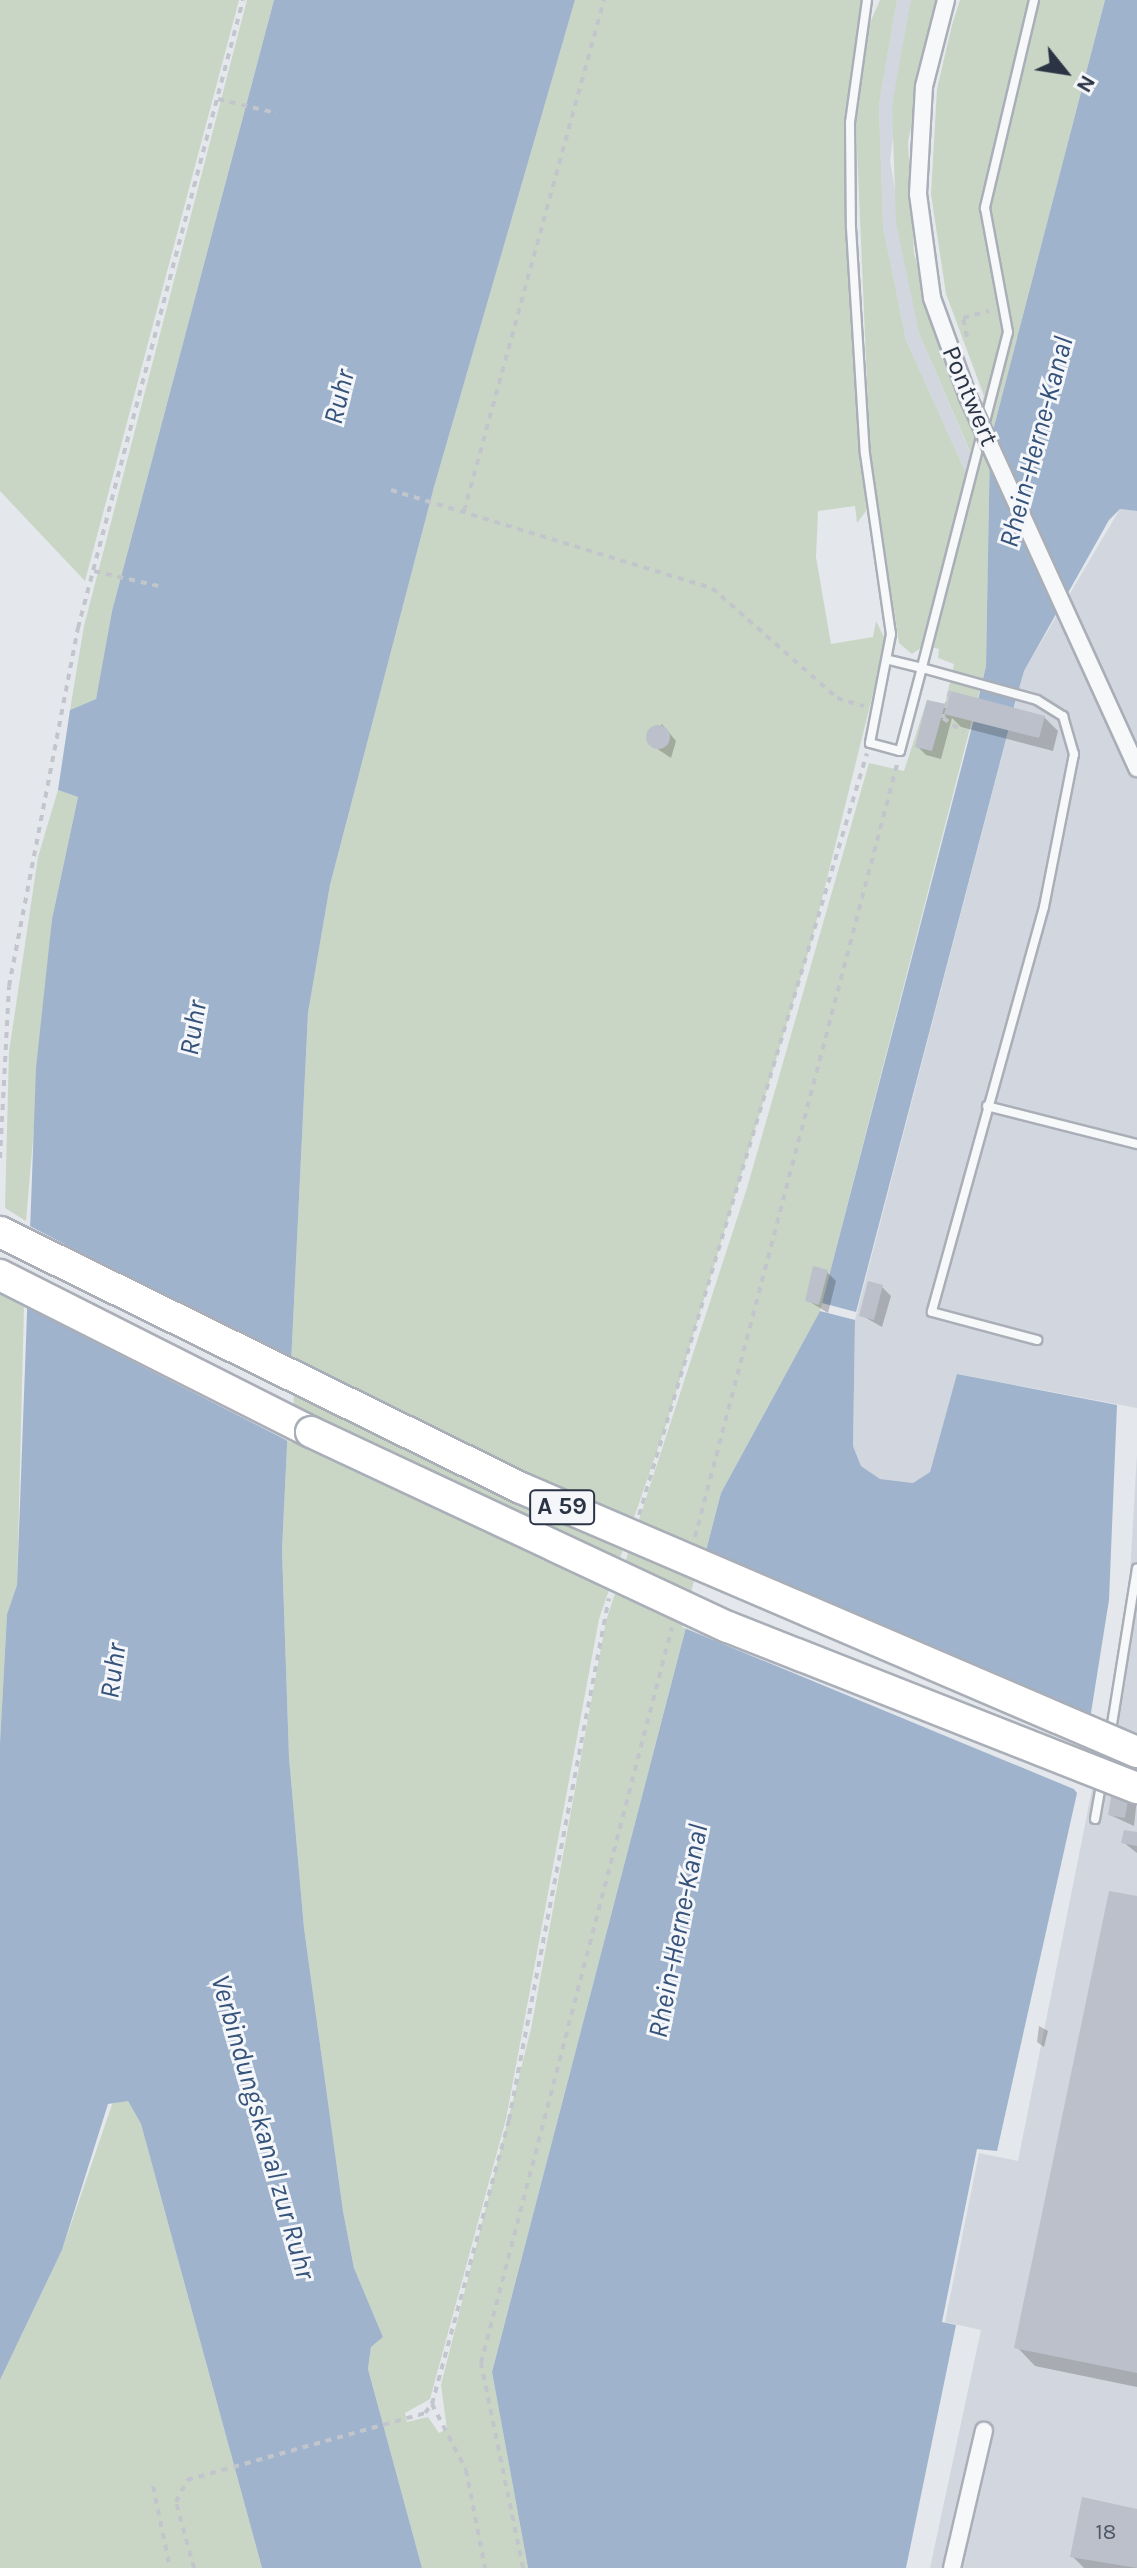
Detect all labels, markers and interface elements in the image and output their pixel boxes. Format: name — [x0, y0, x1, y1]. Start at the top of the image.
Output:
north arrow — [1025, 32, 1105, 112]
text: N — [1071, 71, 1101, 97]
water label: Rhein-Herne-Kanal — [992, 333, 1080, 551]
street label: Pontwert — [935, 341, 1005, 451]
water label: Ruhr — [316, 366, 362, 428]
water label: Ruhr — [172, 998, 214, 1058]
road number: A 59 — [528, 1487, 596, 1527]
water label: Ruhr — [92, 1641, 134, 1701]
water label: Rhein-Herne-Kanal — [641, 1821, 715, 2041]
water label: Verbindungskanal zur Ruhr — [203, 1971, 323, 2283]
house number: 18 — [1096, 2520, 1116, 2546]

